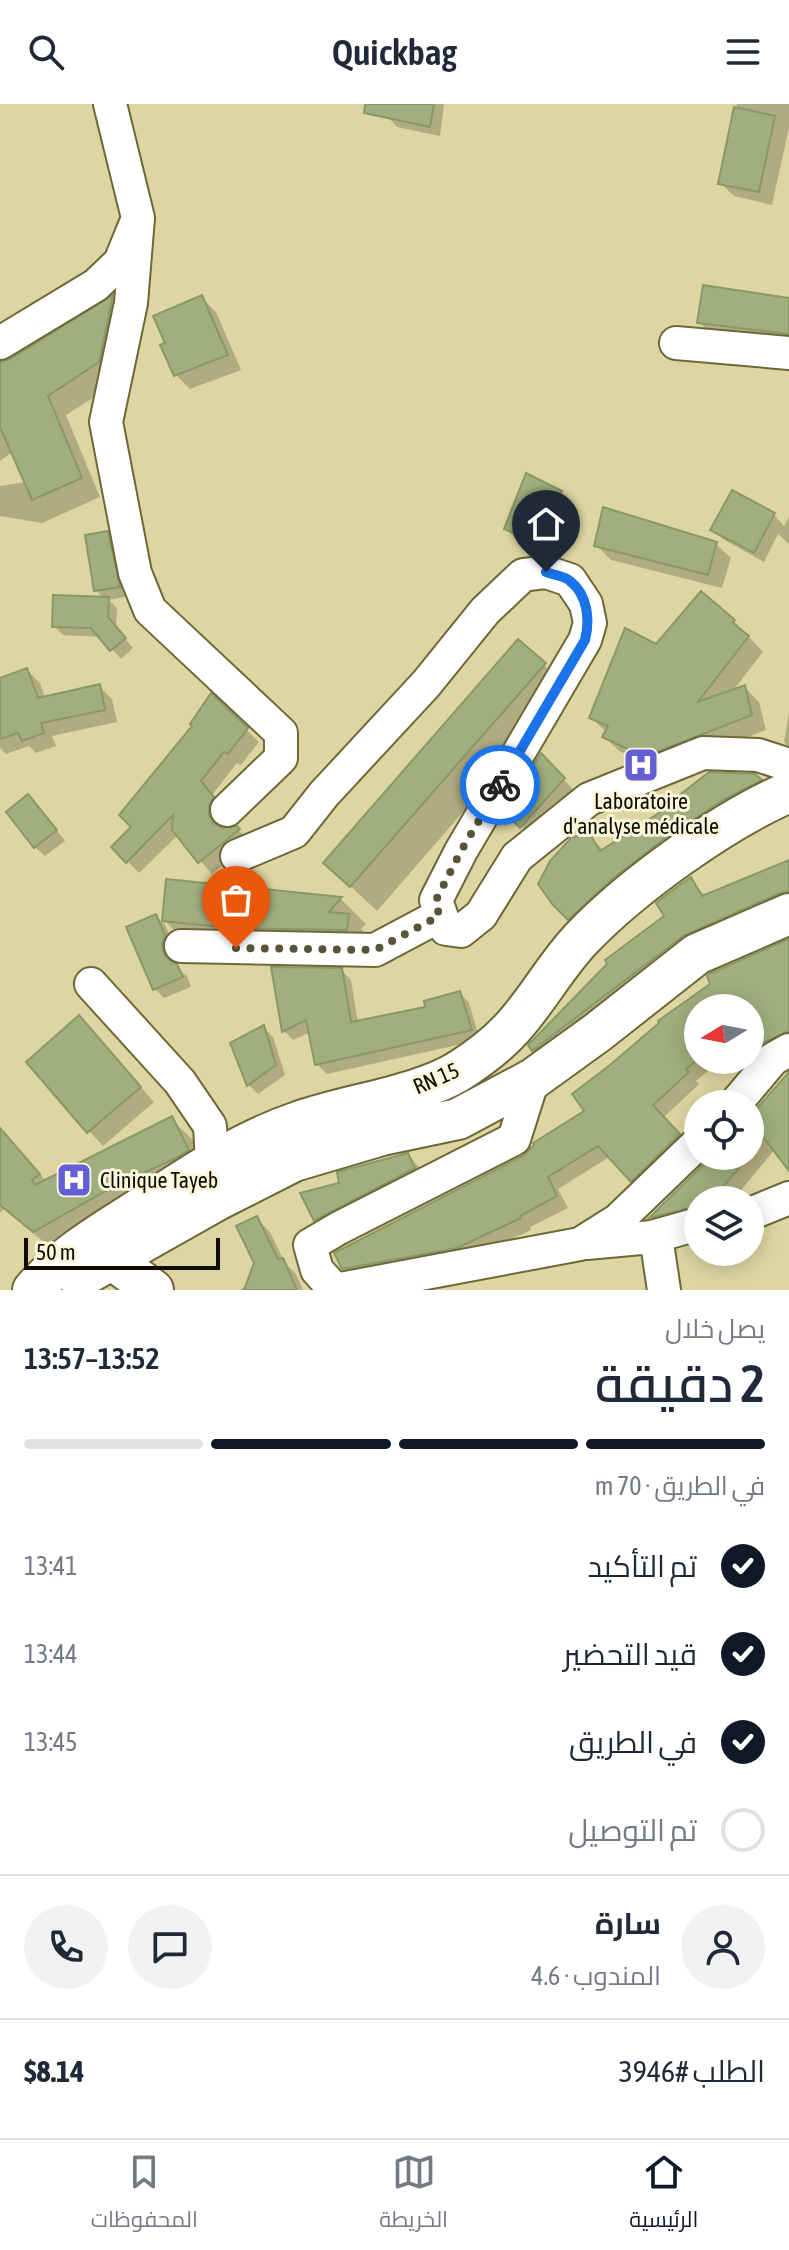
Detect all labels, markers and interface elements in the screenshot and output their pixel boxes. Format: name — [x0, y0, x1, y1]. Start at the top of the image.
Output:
icon: search — [24, 30, 68, 74]
icon: menu — [721, 30, 765, 74]
text: Quickbag — [332, 31, 457, 73]
pin — [512, 490, 580, 572]
icon: home — [524, 502, 568, 546]
courier — [460, 745, 540, 825]
hospital icon: Laboratoire d'analyse médicale — [622, 746, 660, 784]
icon: bike — [478, 763, 522, 807]
place label: Laboratoire d'analyse médicale — [563, 788, 719, 839]
pin — [202, 866, 270, 948]
icon: bag — [214, 878, 258, 922]
north arrow — [684, 994, 764, 1074]
map controls — [684, 994, 764, 1266]
street label: RN 15 — [409, 1057, 463, 1099]
button: locate — [684, 1090, 764, 1170]
hospital icon: Clinique Tayeb — [55, 1161, 93, 1199]
place label: Clinique Tayeb — [100, 1167, 218, 1193]
button: layers — [684, 1186, 764, 1266]
scale bar — [24, 1234, 220, 1270]
text: 50 m — [36, 1239, 76, 1265]
text: يصل خلال — [665, 1314, 765, 1344]
text: 13:52–13:57 — [24, 1341, 160, 1375]
text: 2 دقيقة — [595, 1353, 765, 1413]
text: في الطريق · 70 m — [595, 1471, 765, 1501]
icon: check — [721, 1544, 765, 1588]
text: تم التأكيد — [588, 1549, 697, 1583]
text: 13:41 — [24, 1551, 78, 1581]
icon: check — [721, 1632, 765, 1676]
text: قيد التحضير — [563, 1637, 697, 1671]
text: 13:44 — [24, 1639, 78, 1669]
icon: check — [721, 1720, 765, 1764]
text: في الطريق — [569, 1725, 697, 1759]
text: 13:45 — [24, 1727, 78, 1757]
text: تم التوصيل — [568, 1813, 697, 1847]
button: phone — [24, 1905, 108, 1989]
button: chat — [128, 1905, 212, 1989]
button: person — [681, 1905, 765, 1989]
text: سارة — [595, 1906, 661, 1940]
text: المندوب · 4.6 — [531, 1961, 661, 1991]
text: $8.14 — [24, 2054, 84, 2088]
text: الطلب #3946 — [619, 2054, 765, 2088]
tab: المحفوظات — [91, 2150, 198, 2240]
tab: الخريطة — [379, 2150, 448, 2240]
tab: الرئيسية — [629, 2150, 698, 2240]

